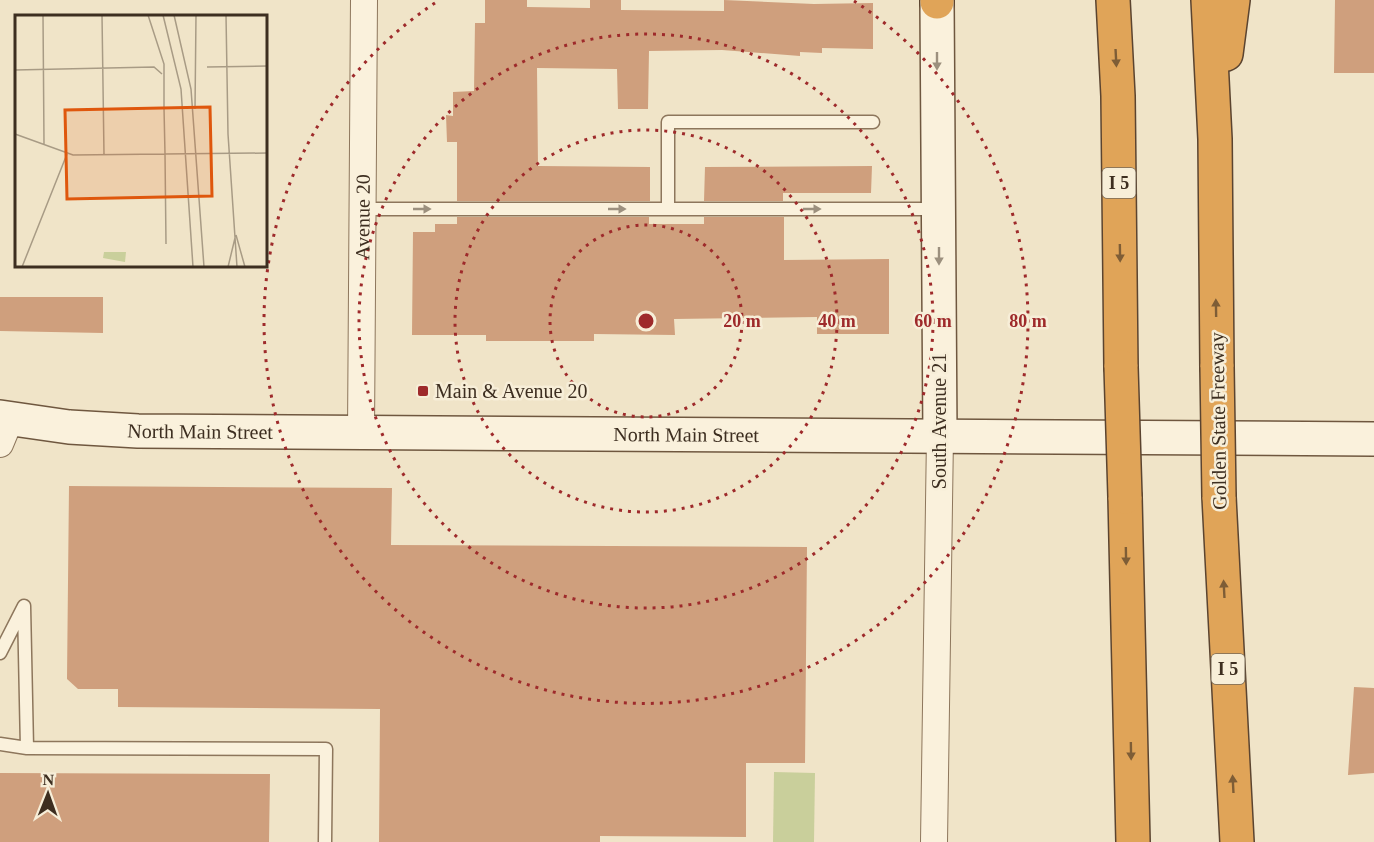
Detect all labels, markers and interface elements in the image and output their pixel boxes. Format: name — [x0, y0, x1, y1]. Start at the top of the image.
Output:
inset map — [15, 15, 267, 267]
one-way arrow — [1112, 49, 1121, 68]
one-way arrow — [932, 51, 942, 70]
road number: I 5 — [1102, 168, 1136, 198]
street label: Avenue 20 — [351, 174, 374, 260]
one-way arrow — [412, 204, 431, 214]
one-way arrow — [607, 204, 626, 214]
one-way arrow — [802, 204, 821, 214]
one-way arrow — [1115, 244, 1124, 263]
one-way arrow — [934, 246, 944, 265]
one-way arrow — [1211, 299, 1221, 318]
centre of rings — [636, 311, 656, 331]
text: 20 m — [723, 311, 761, 331]
text: 40 m — [818, 311, 856, 331]
text: 60 m — [914, 311, 952, 331]
text: 80 m — [1009, 311, 1047, 331]
street label: Golden State Freeway — [1205, 332, 1232, 510]
street label: South Avenue 21 — [928, 353, 950, 489]
place label: Main & Avenue 20 — [435, 380, 587, 402]
marker: Main & Avenue 20 — [416, 384, 430, 398]
street label: North Main Street — [127, 419, 273, 443]
street label: North Main Street — [613, 423, 759, 446]
one-way arrow — [1121, 546, 1131, 565]
one-way arrow — [1219, 579, 1228, 598]
road number: I 5 — [1212, 654, 1244, 684]
one-way arrow — [1126, 741, 1136, 760]
north arrow — [18, 764, 78, 824]
text: N — [42, 771, 55, 788]
one-way arrow — [1229, 774, 1238, 793]

